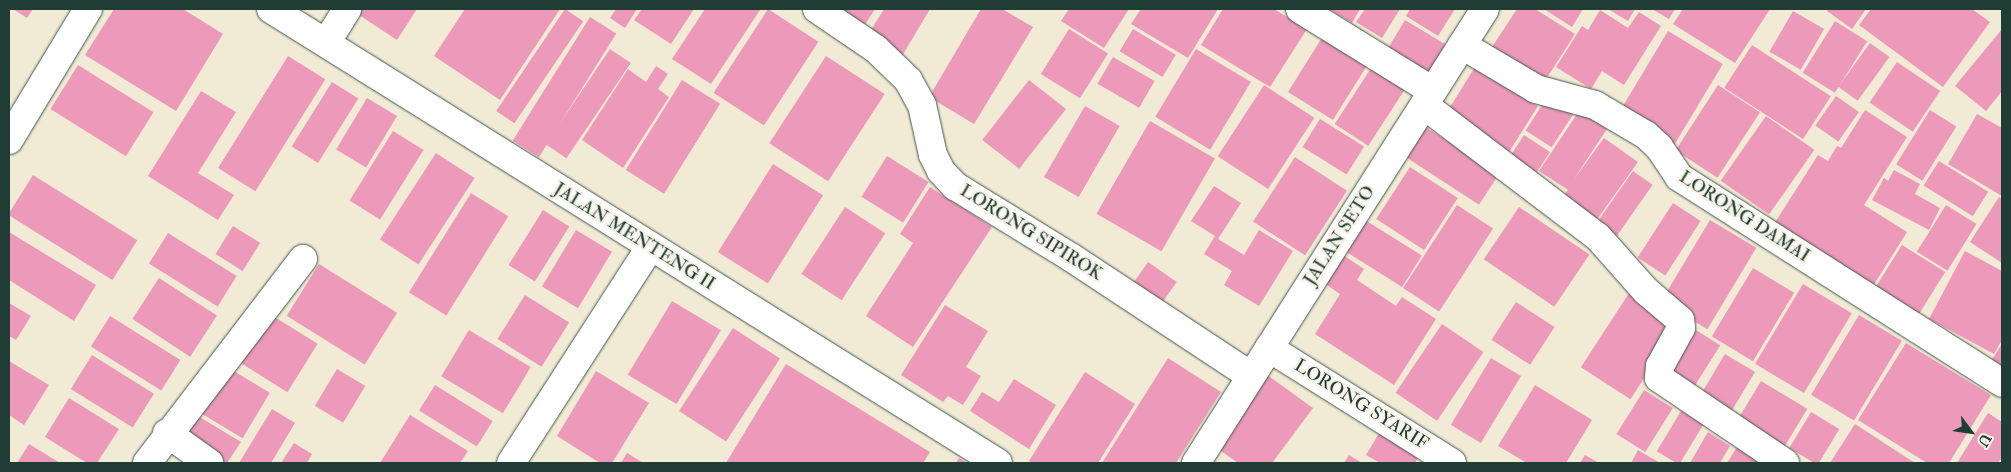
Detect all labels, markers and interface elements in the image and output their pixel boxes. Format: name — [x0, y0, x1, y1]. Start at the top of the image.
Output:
street label: LORONG DAMAI — [1675, 167, 1813, 267]
street label: JALAN MENTENG II — [550, 179, 718, 295]
street label: LORONG SIPIROK — [956, 180, 1106, 286]
street label: JALAN SETO — [1300, 182, 1380, 290]
street label: LORONG SYARIF — [1290, 355, 1432, 455]
north arrow — [1946, 407, 1996, 457]
text: U — [1974, 431, 1995, 449]

